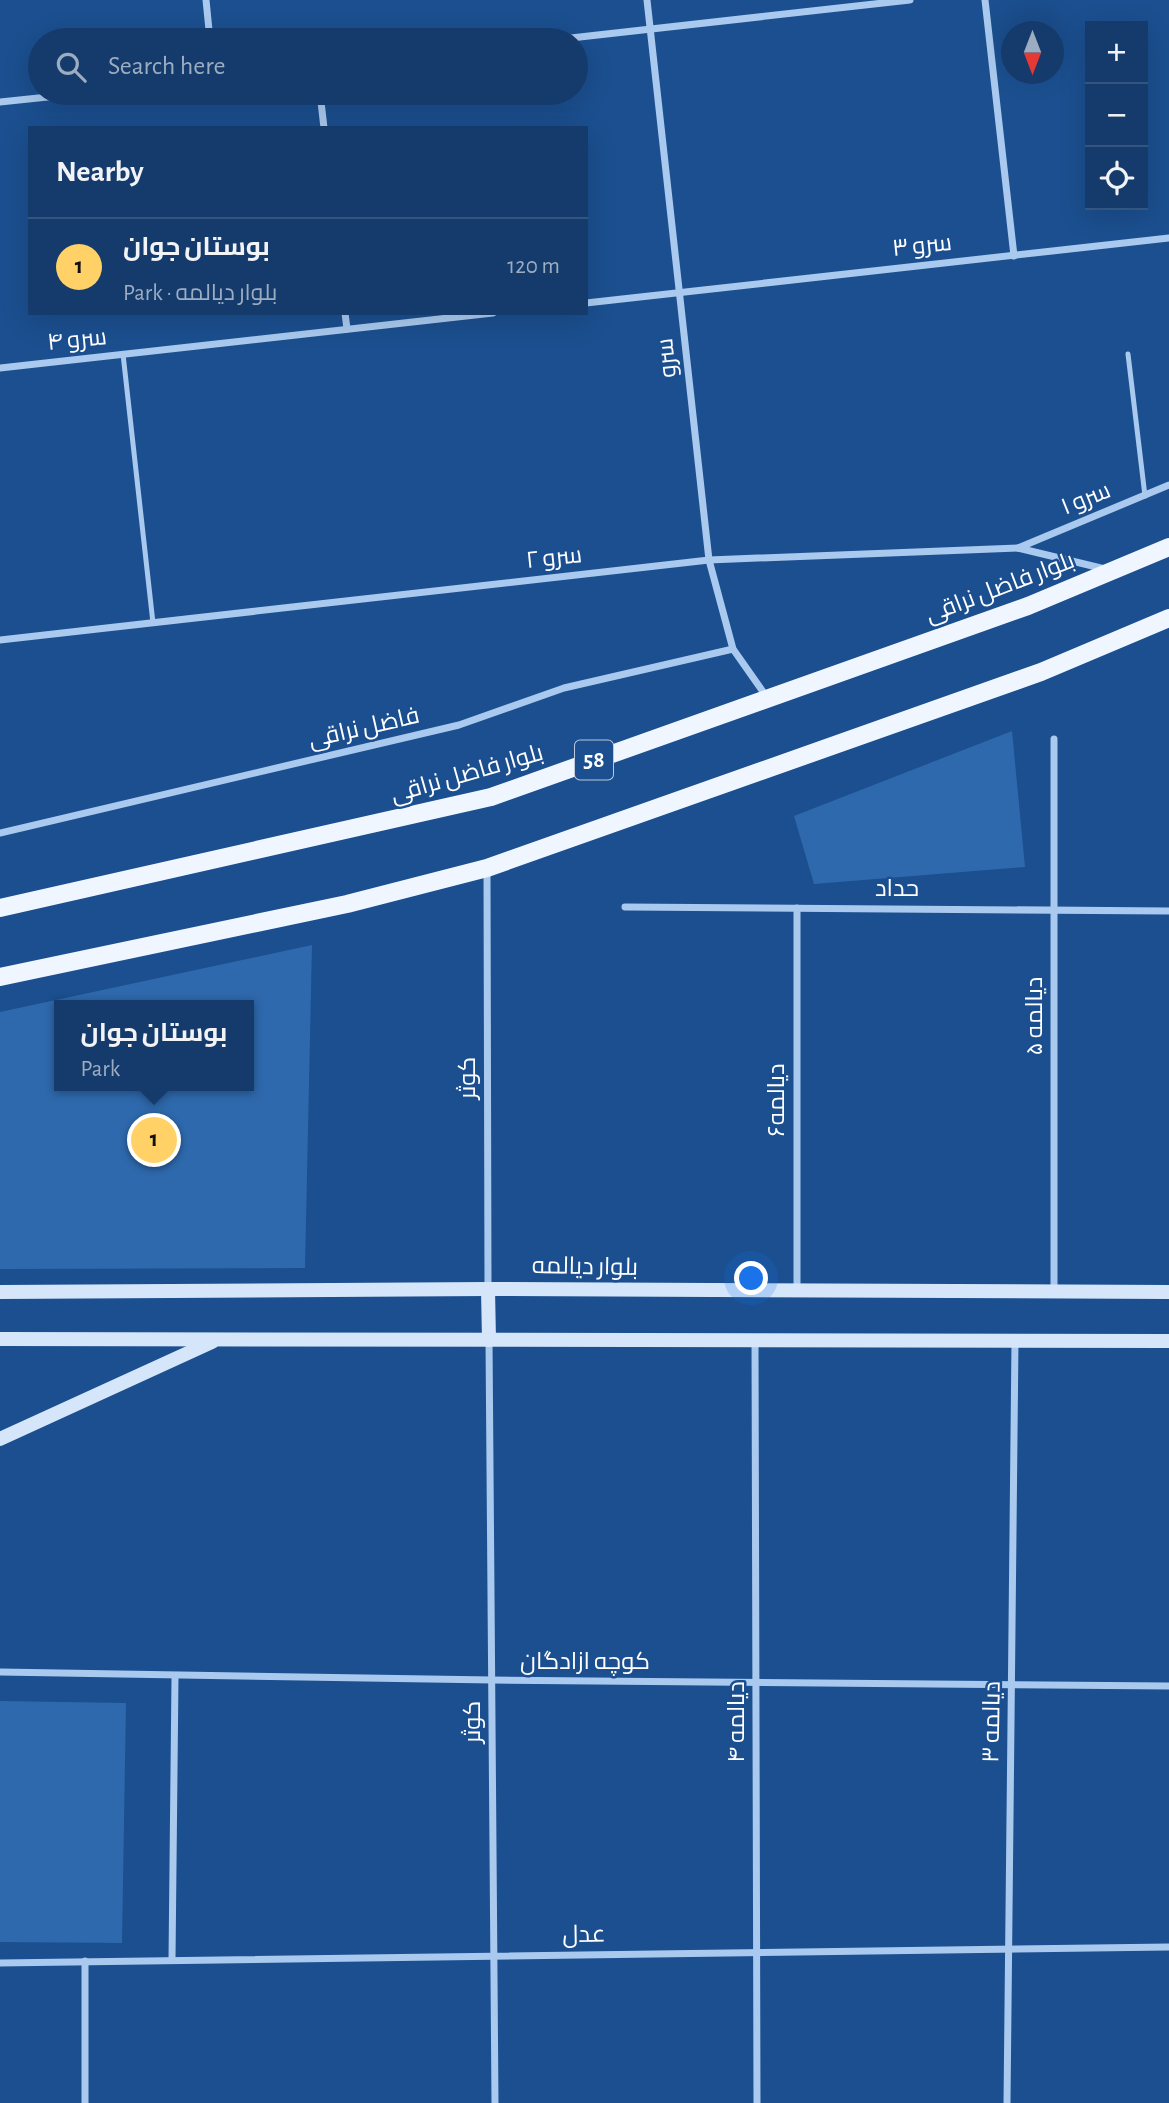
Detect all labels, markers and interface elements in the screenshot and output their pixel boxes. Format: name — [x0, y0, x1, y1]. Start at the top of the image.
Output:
north arrow — [1001, 21, 1064, 84]
map controls — [1085, 21, 1148, 210]
button: + — [1085, 21, 1148, 84]
search box — [28, 28, 588, 105]
icon: search — [52, 48, 90, 86]
text: Search here — [108, 53, 226, 79]
button: − — [1085, 84, 1148, 147]
button: locate — [1085, 147, 1148, 210]
text: Nearby — [56, 157, 144, 187]
street label: سرو ۳ — [891, 231, 953, 261]
text: بوستان جوان — [123, 234, 270, 260]
text: 1 — [75, 255, 83, 278]
text: 120 m — [507, 255, 560, 278]
text: Park · بلوار دیالمه — [123, 282, 277, 305]
street label: سرو ۴ — [46, 325, 108, 355]
street label: سرو — [653, 337, 681, 379]
street label: سرو ۱ — [1058, 478, 1114, 520]
street label: سرو ۲ — [525, 543, 583, 573]
street label: بلوار فاضل نراقی — [922, 549, 1078, 628]
street label: فاضل نراقی — [306, 704, 422, 753]
road number: 58 — [575, 740, 613, 780]
street label: بلوار فاضل نراقی — [388, 741, 546, 808]
street label: حداد — [875, 877, 919, 901]
street label: دیالمه ۵ — [1023, 977, 1047, 1055]
popup — [54, 1000, 254, 1091]
text: بوستان جوان — [81, 1020, 227, 1046]
street label: کوثر — [455, 1057, 480, 1101]
text: Park — [81, 1058, 120, 1081]
street label: دیالمه۶ — [765, 1063, 789, 1137]
pin: 1 — [131, 1114, 177, 1166]
street label: بلوار دیالمه — [532, 1254, 638, 1280]
your location — [734, 1261, 768, 1295]
street label: کوچه ازادگان — [520, 1650, 650, 1677]
street label: دیالمه ۴ — [725, 1681, 749, 1763]
street label: دیالمه ۳ — [979, 1681, 1005, 1763]
street label: کوثر — [460, 1701, 485, 1745]
street label: عدل — [562, 1923, 606, 1948]

